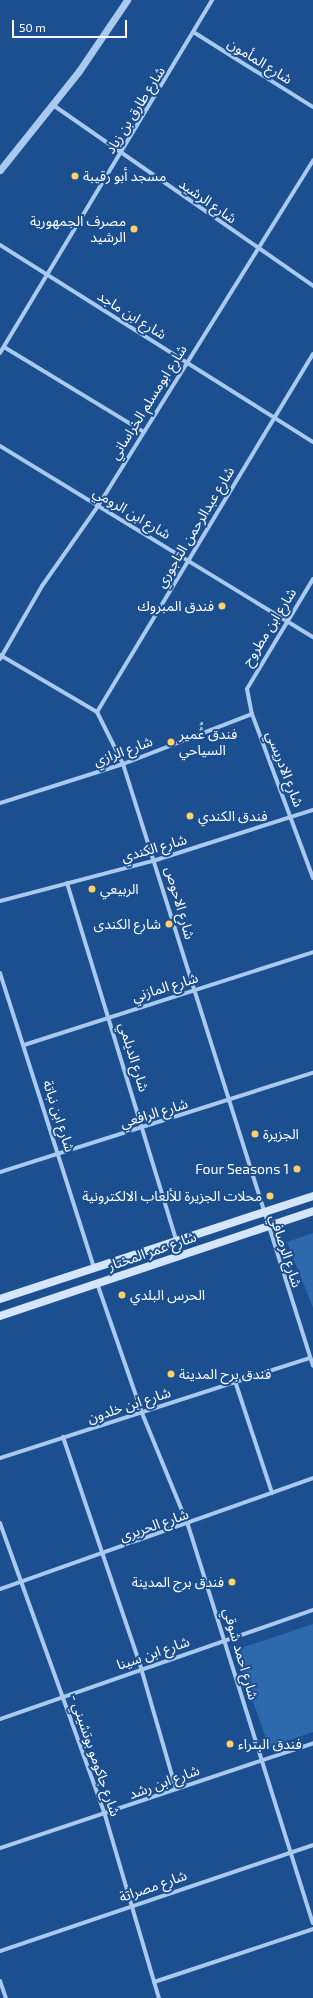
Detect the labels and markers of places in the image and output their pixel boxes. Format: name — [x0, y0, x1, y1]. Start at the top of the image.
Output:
place label: مسجد أبو رقيبة — [83, 168, 166, 184]
marker: مسجد أبو رقيبة — [70, 171, 80, 181]
place label: مصرف الجمهورية الرشيد — [30, 213, 126, 246]
marker: مصرف الجمهورية الرشيد — [129, 224, 139, 234]
place label: فندق المبروك — [138, 598, 214, 614]
marker: فندق المبروك — [217, 601, 227, 611]
place label: فندق عُُمير السياحي — [179, 726, 237, 758]
marker: فندق عُُمير السياحي — [166, 737, 176, 747]
place label: فندق الكندي — [198, 808, 267, 824]
marker: فندق الكندي — [185, 811, 195, 821]
place label: الربيعي — [100, 881, 139, 897]
marker: الربيعي — [87, 884, 97, 894]
place label: شارع الكندى — [94, 916, 161, 932]
marker: شارع الكندى — [164, 919, 174, 929]
place label: الجزيرة — [263, 1126, 299, 1142]
marker: الجزيرة — [250, 1129, 260, 1139]
place label: Four Seasons 1 — [195, 1161, 289, 1177]
marker: Four Seasons 1 — [292, 1164, 302, 1174]
place label: محلات الجزيرة للألعاب الالكترونية — [82, 1188, 262, 1204]
marker: محلات الجزيرة للألعاب الالكترونية — [265, 1191, 275, 1201]
place label: الحرس البلدي — [130, 1287, 205, 1303]
marker: الحرس البلدي — [117, 1290, 127, 1300]
place label: فندق برح المدينة — [179, 1366, 271, 1382]
marker: فندق برح المدينة — [166, 1369, 176, 1379]
place label: فندق برج المدينة — [132, 1574, 224, 1590]
marker: فندق برج المدينة — [227, 1577, 237, 1587]
place label: فندق البتراء — [238, 1736, 302, 1752]
marker: فندق البتراء — [225, 1739, 235, 1749]

